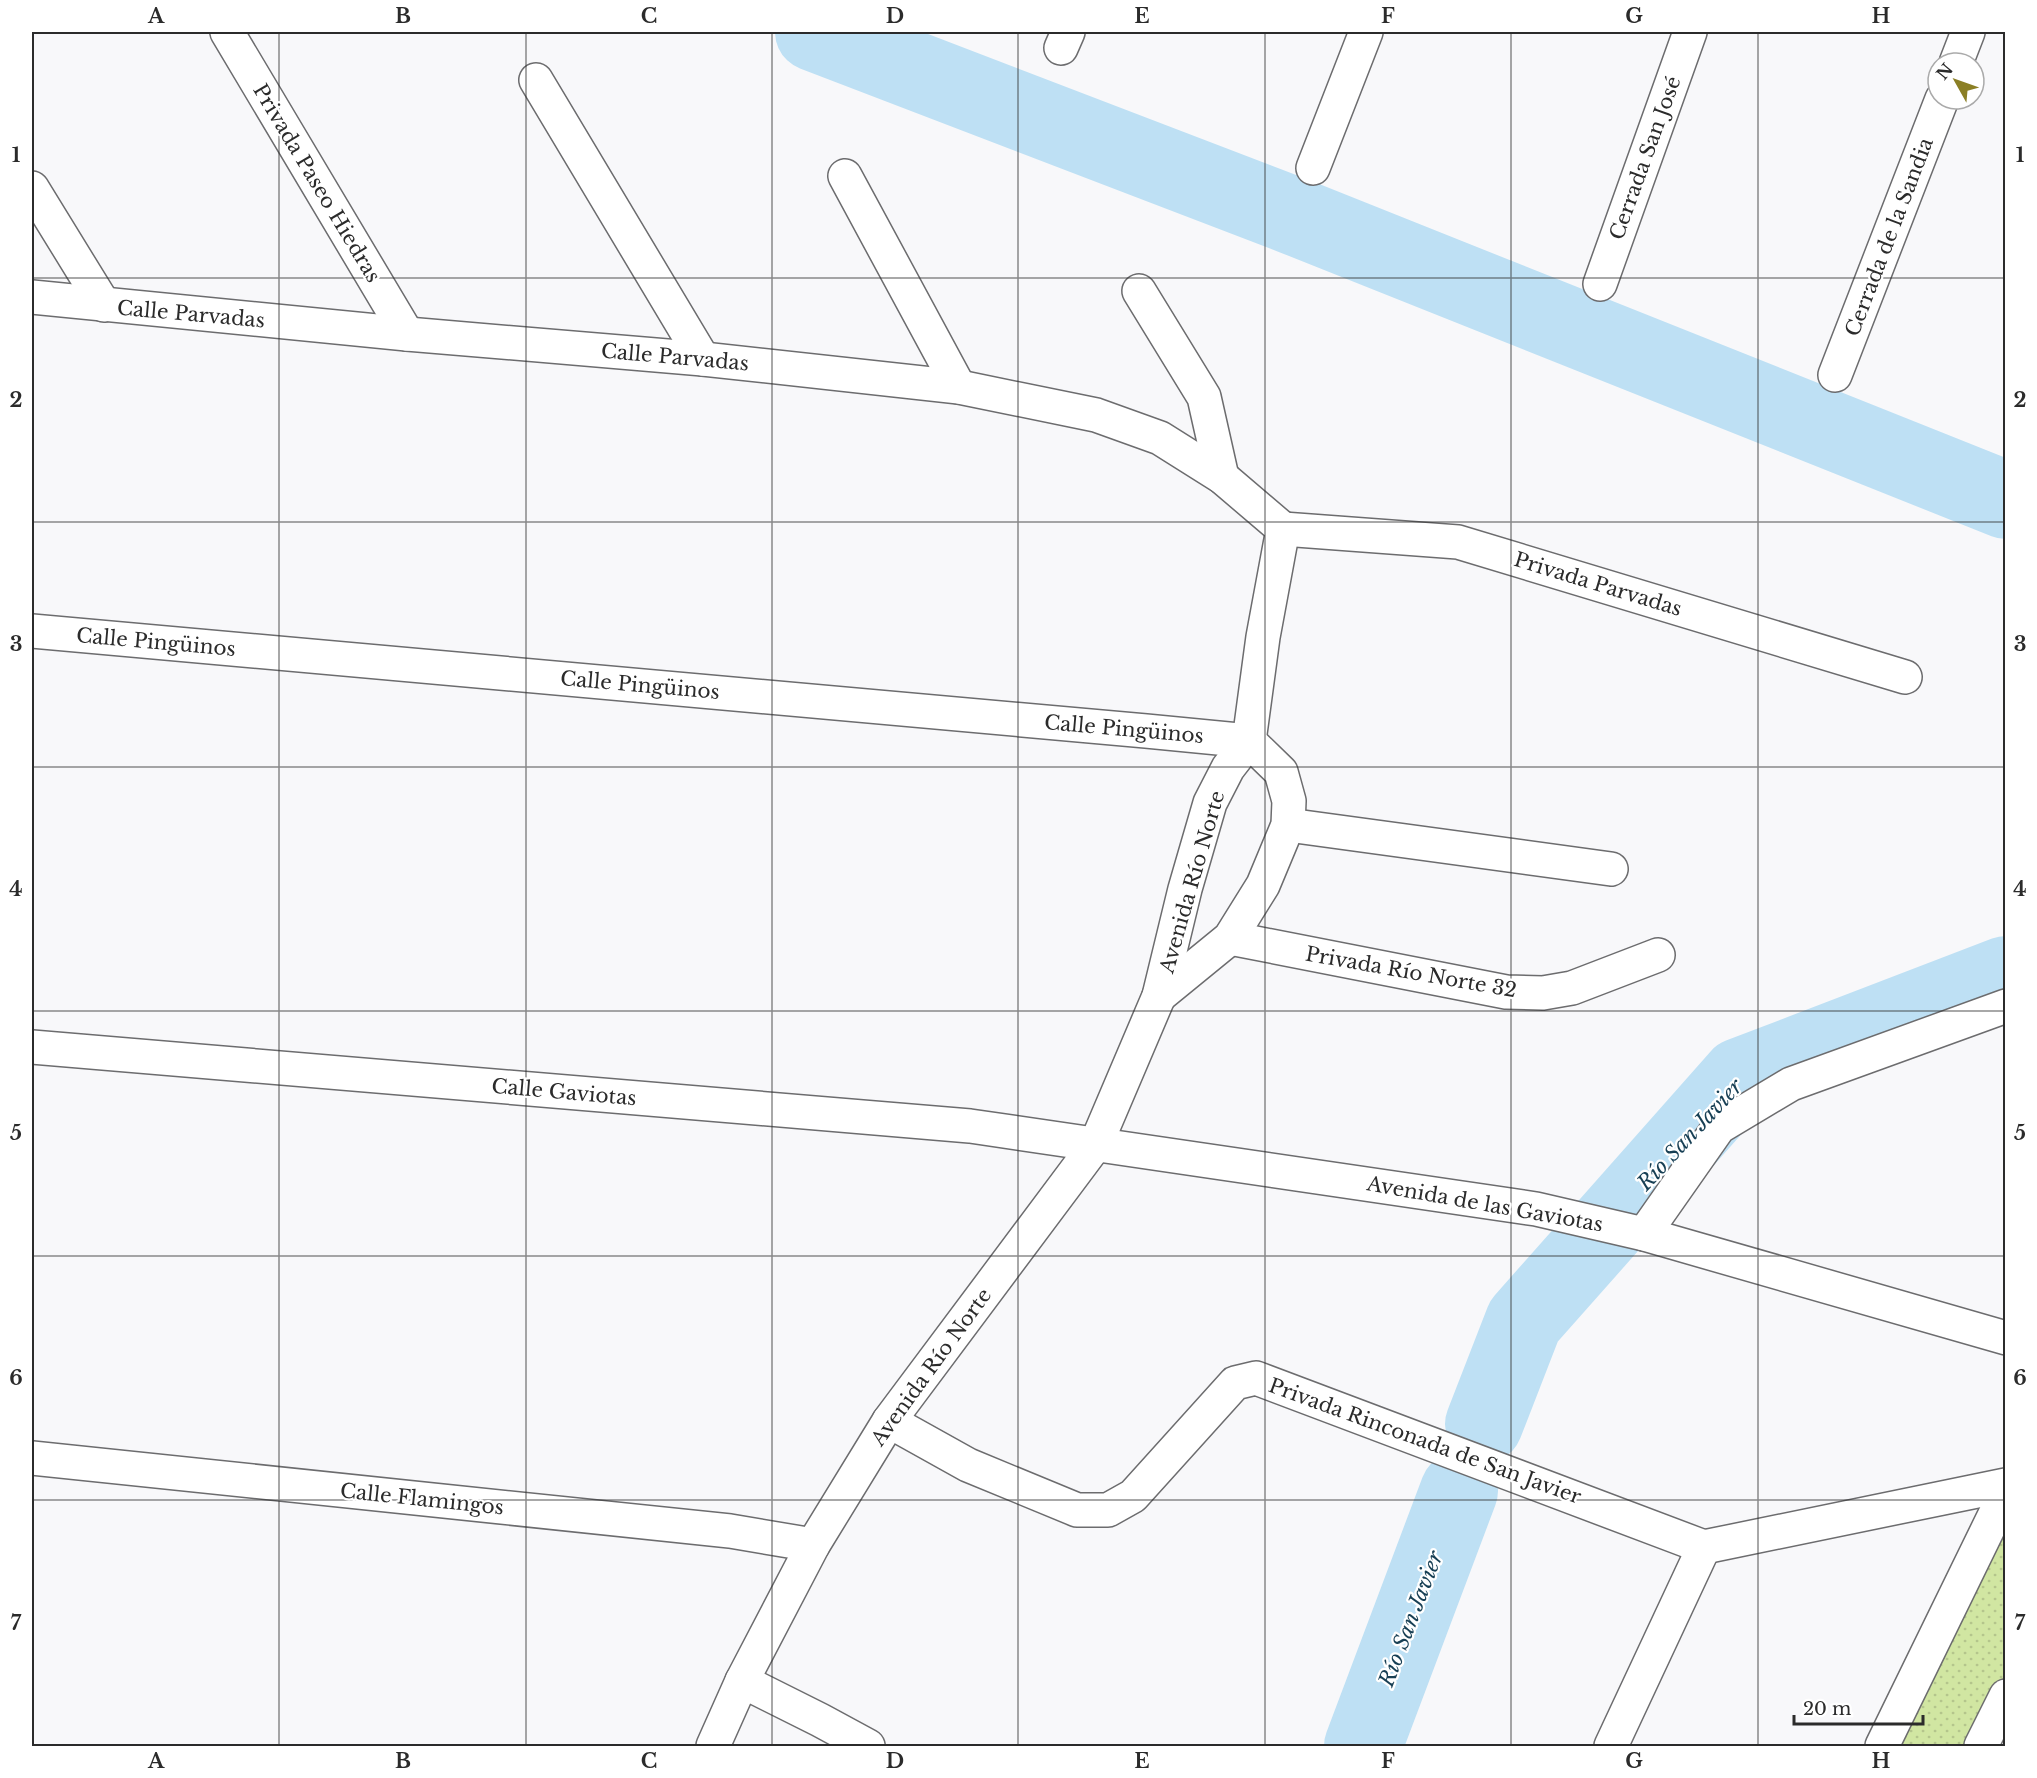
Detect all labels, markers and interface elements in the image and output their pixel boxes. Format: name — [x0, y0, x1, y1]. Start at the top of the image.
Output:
text: A — [147, 4, 165, 28]
text: B — [395, 4, 411, 28]
text: C — [641, 4, 657, 28]
text: D — [886, 4, 904, 28]
text: E — [1134, 4, 1150, 28]
text: F — [1381, 4, 1395, 28]
text: G — [1625, 4, 1643, 28]
text: H — [1872, 4, 1891, 28]
north arrow — [1926, 51, 1986, 111]
text: N — [1932, 59, 1957, 84]
street label: Cerrada San José — [1604, 73, 1686, 243]
street label: Privada Paseo Hiedras — [248, 79, 386, 287]
street label: Cerrada de la Sandia — [1840, 133, 1938, 340]
text: 1 — [12, 143, 21, 167]
text: 1 — [2016, 143, 2025, 167]
street label: Calle Parvadas — [116, 296, 266, 332]
street label: Calle Parvadas — [600, 339, 750, 375]
text: 2 — [9, 388, 23, 412]
text: 2 — [2013, 388, 2027, 412]
street label: Privada Parvadas — [1511, 547, 1685, 621]
street label: Calle Pingüinos — [75, 623, 237, 661]
text: 3 — [10, 632, 22, 656]
text: 3 — [2014, 632, 2026, 656]
street label: Calle Pingüinos — [559, 666, 721, 704]
street label: Calle Pingüinos — [1043, 710, 1205, 748]
street label: Avenida Río Norte — [1154, 788, 1230, 977]
text: 4 — [9, 877, 23, 901]
text: 4 — [2013, 877, 2027, 901]
street label: Privada Río Norte 32 — [1304, 942, 1518, 1002]
water label: Río San Javier — [1631, 1073, 1749, 1197]
street label: Calle Gaviotas — [491, 1074, 637, 1110]
text: 5 — [10, 1121, 22, 1145]
text: 5 — [2014, 1121, 2026, 1145]
street label: Avenida de las Gaviotas — [1364, 1171, 1605, 1237]
street label: Avenida Río Norte — [865, 1284, 996, 1451]
text: 6 — [9, 1366, 23, 1390]
text: 6 — [2013, 1366, 2027, 1390]
street label: Privada Rinconada de San Javier — [1266, 1373, 1585, 1509]
street label: Calle Flamingos — [339, 1478, 505, 1520]
water label: Río San Javier — [1373, 1546, 1449, 1691]
text: 7 — [11, 1611, 22, 1635]
text: 7 — [2015, 1611, 2026, 1635]
scale bar — [1794, 1688, 1923, 1726]
text: 20 m — [1803, 1698, 1851, 1720]
text: A — [147, 1749, 165, 1773]
text: B — [395, 1749, 411, 1773]
text: C — [641, 1749, 657, 1773]
text: D — [886, 1749, 904, 1773]
text: E — [1134, 1749, 1150, 1773]
text: F — [1381, 1749, 1395, 1773]
text: G — [1625, 1749, 1643, 1773]
text: H — [1872, 1749, 1891, 1773]

